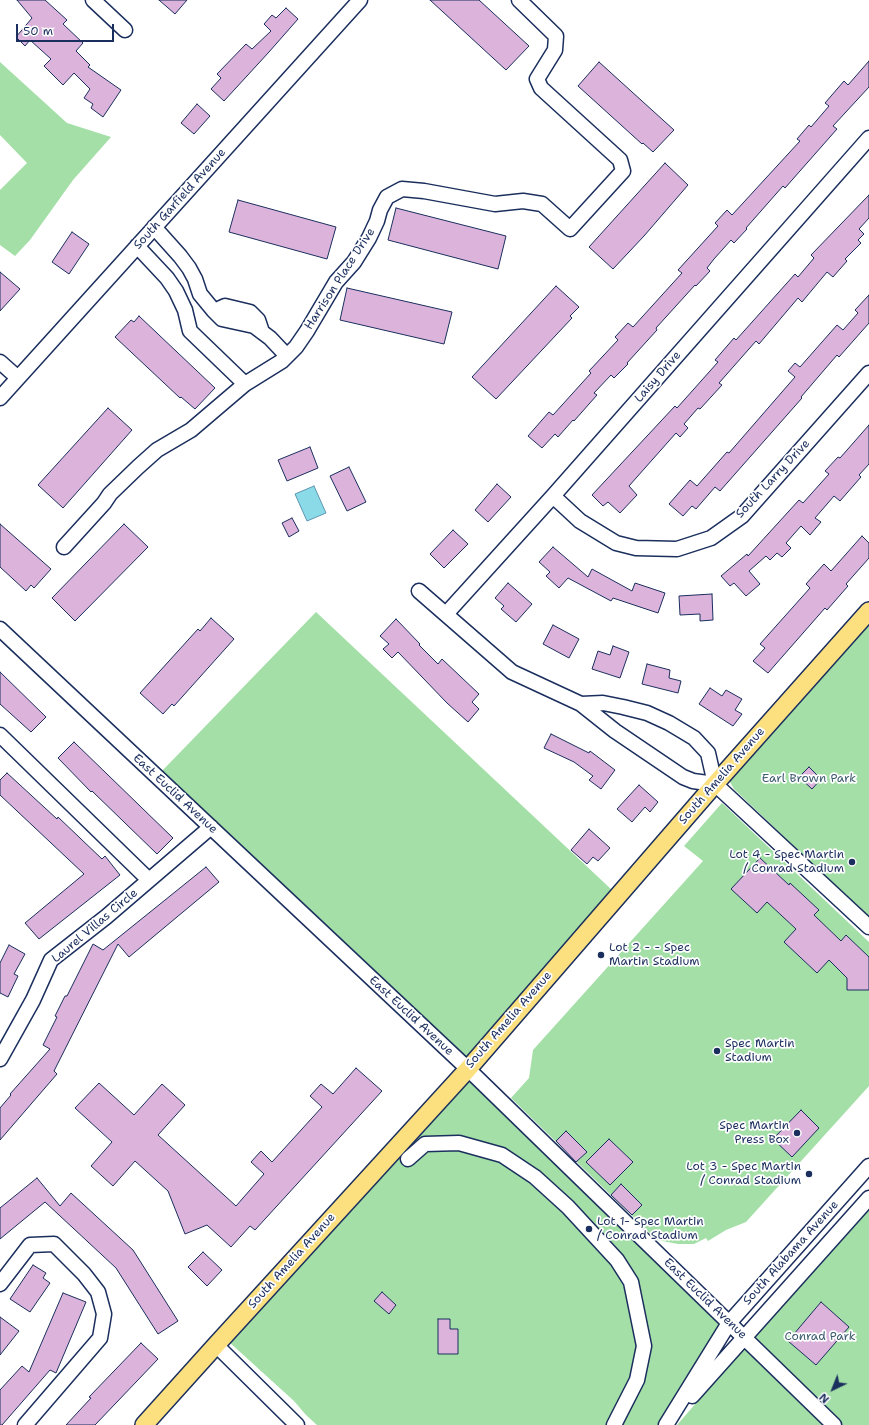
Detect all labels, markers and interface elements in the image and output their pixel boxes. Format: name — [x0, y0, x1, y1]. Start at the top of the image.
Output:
scale bar — [18, 16, 116, 42]
text: 50 m — [23, 23, 53, 39]
street label: South Garfield Avenue — [131, 146, 229, 252]
street label: Harrison Place Drive — [302, 226, 378, 332]
street label: Laisy Drive — [632, 348, 684, 406]
street label: South Larry Drive — [733, 437, 813, 521]
street label: South Amelia Avenue — [676, 725, 768, 827]
street label: East Euclid Avenue — [130, 751, 220, 837]
park label: Earl Brown Park — [762, 772, 856, 786]
place label: Lot 4 - Spec Martin / Conrad Stadium — [729, 848, 844, 876]
marker: Lot 4 - Spec Martin / Conrad Stadium — [847, 857, 857, 867]
street label: Laurel Villas Circle — [49, 886, 141, 966]
place label: Lot 2 - - Spec Martin Stadium — [609, 941, 700, 969]
marker: Lot 2 - - Spec Martin Stadium — [596, 950, 606, 960]
street label: South Amelia Avenue — [463, 969, 555, 1071]
street label: East Euclid Avenue — [366, 973, 456, 1059]
place label: Spec Martin Stadium — [725, 1037, 795, 1065]
marker: Spec Martin Stadium — [712, 1046, 722, 1056]
place label: Spec Martin Press Box — [719, 1119, 789, 1147]
marker: Spec Martin Press Box — [792, 1128, 802, 1138]
place label: Lot 3 - Spec Martin / Conrad Stadium — [686, 1160, 801, 1188]
marker: Lot 3 - Spec Martin / Conrad Stadium — [804, 1169, 814, 1179]
street label: South Alabama Avenue — [740, 1198, 842, 1308]
street label: South Amelia Avenue — [245, 1210, 339, 1312]
place label: Lot 1- Spec Martin / Conrad Stadium — [597, 1215, 704, 1243]
marker: Lot 1- Spec Martin / Conrad Stadium — [584, 1224, 594, 1234]
street label: East Euclid Avenue — [660, 1256, 750, 1342]
park label: Conrad Park — [784, 1330, 856, 1344]
north arrow — [813, 1369, 853, 1409]
text: N — [816, 1390, 833, 1407]

